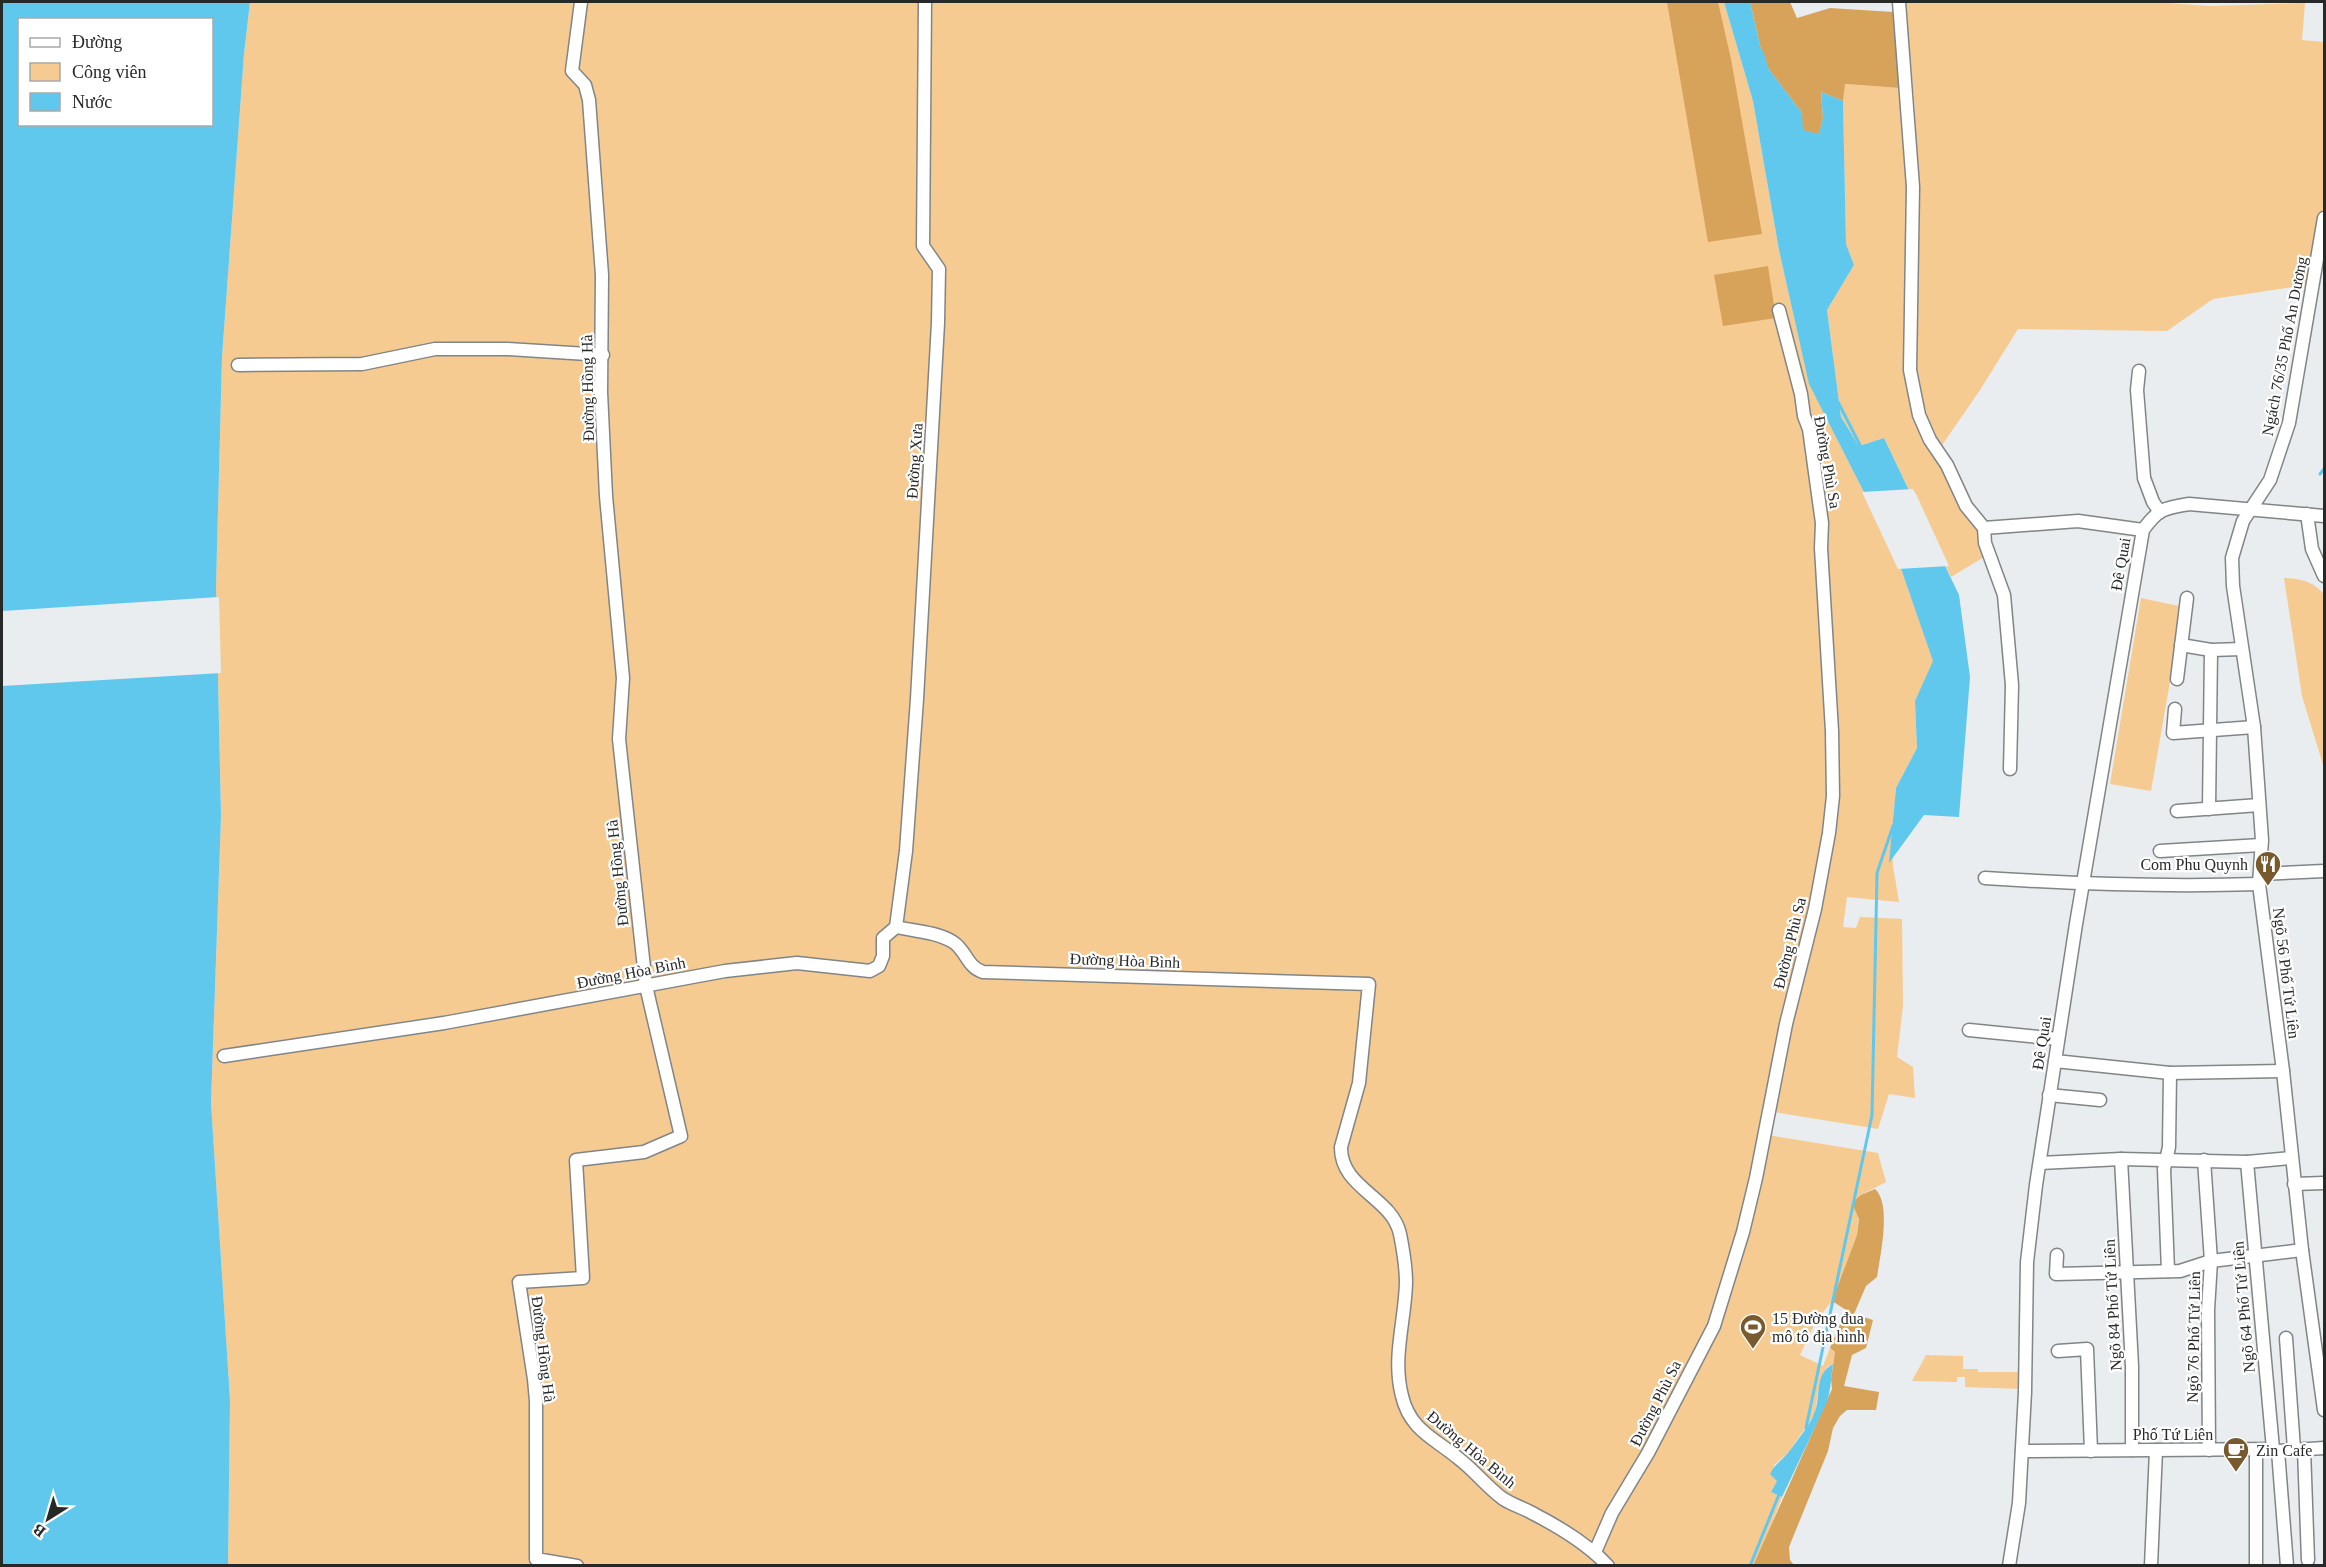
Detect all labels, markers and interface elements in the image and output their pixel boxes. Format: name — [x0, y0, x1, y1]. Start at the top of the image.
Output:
legend — [18, 18, 213, 126]
text: Đường — [72, 32, 122, 52]
text: Công viên — [72, 62, 147, 82]
text: Nước — [72, 92, 112, 112]
street label: Ngách 76/35 Phố An Dương — [2259, 255, 2311, 437]
street label: Đường Hồng Hà — [578, 334, 598, 442]
street label: Đường Phù Sa — [1810, 415, 1844, 510]
street label: Đường Xưa — [903, 423, 927, 500]
street label: Đê Quai — [2107, 536, 2134, 592]
street label: Đường Hồng Hà — [603, 819, 633, 927]
restaurant icon: Com Phu Quynh — [2253, 849, 2283, 887]
place label: Com Phu Quynh — [2140, 856, 2248, 874]
street label: Đường Phù Sa — [1770, 896, 1810, 991]
street label: Ngõ 56 Phố Tứ Liên — [2269, 907, 2303, 1040]
street label: Đường Hòa Bình — [1069, 950, 1180, 972]
street label: Đường Hòa Bình — [575, 954, 687, 992]
street label: Đê Quai — [2029, 1015, 2054, 1071]
street label: Ngõ 84 Phố Tứ Liên — [2101, 1239, 2125, 1371]
street label: Ngõ 64 Phố Tứ Liên — [2229, 1240, 2259, 1373]
street label: Ngõ 76 Phố Tứ Liên — [2184, 1271, 2204, 1403]
street label: Đường Hồng Hà — [528, 1295, 558, 1403]
place label: 15 Đường đua mô tô địa hình — [1772, 1310, 1865, 1345]
sports icon: 15 Đường đua mô tô địa hình — [1738, 1312, 1768, 1350]
street label: Đường Phù Sa — [1627, 1358, 1685, 1449]
street label: Đường Hòa Bình — [1423, 1407, 1519, 1492]
street label: Phố Tứ Liên — [2133, 1426, 2213, 1443]
cafe icon: Zin Cafe — [2221, 1435, 2251, 1473]
place label: Zin Cafe — [2256, 1442, 2312, 1459]
north arrow — [18, 1489, 78, 1549]
text: B — [30, 1520, 49, 1541]

